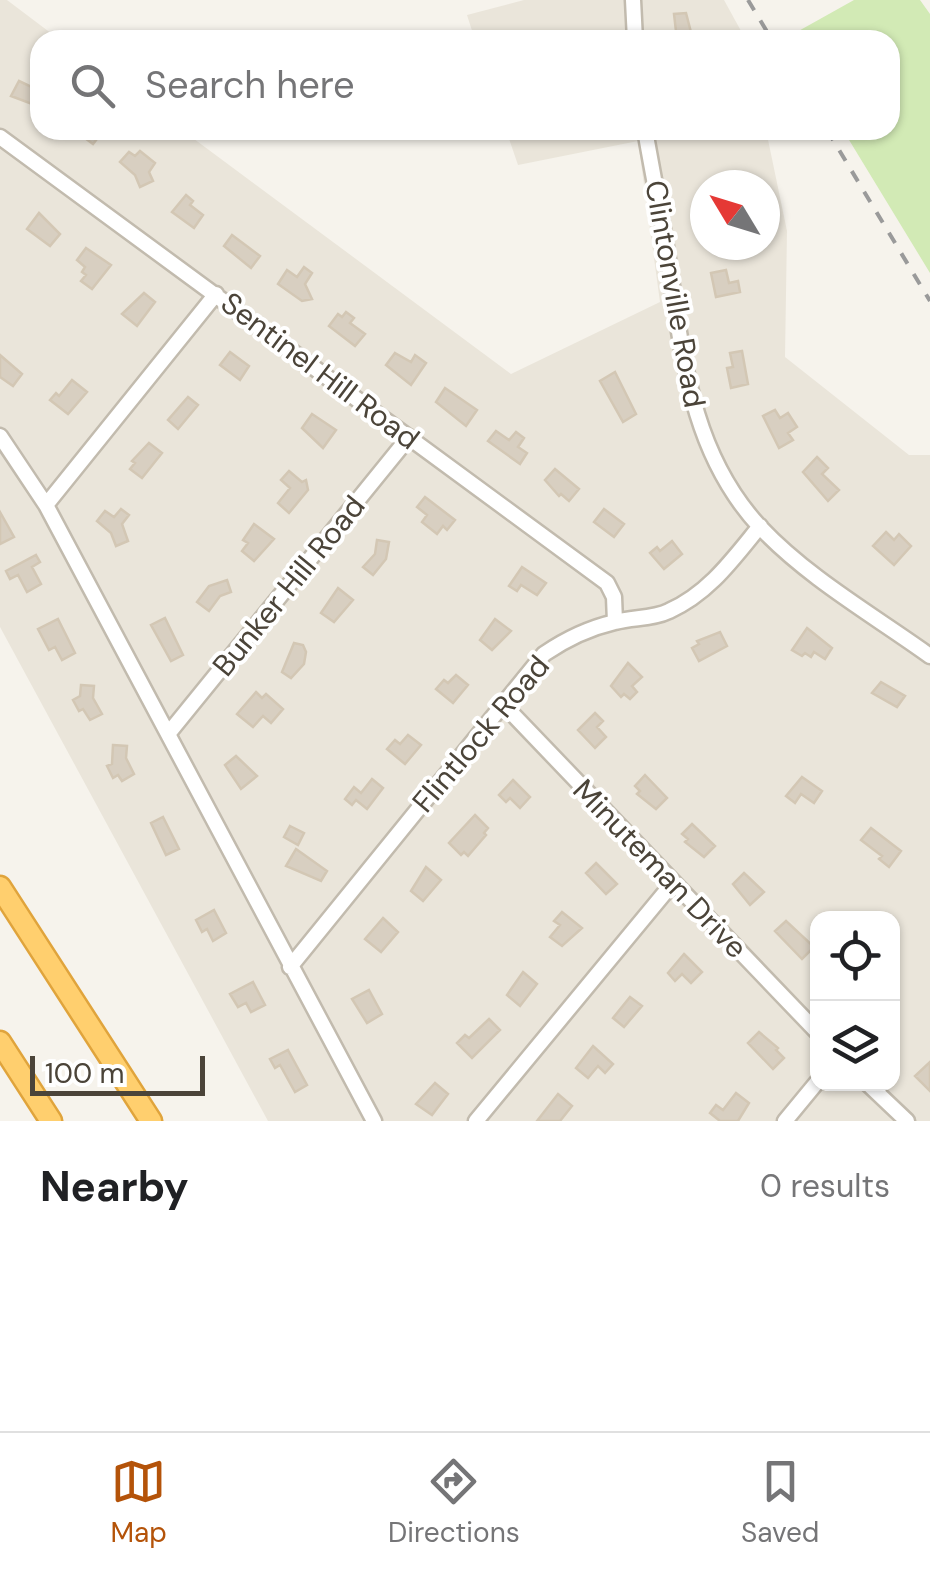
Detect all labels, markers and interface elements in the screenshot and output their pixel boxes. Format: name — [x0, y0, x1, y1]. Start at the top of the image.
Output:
search box — [30, 30, 900, 140]
icon: search — [65, 58, 120, 113]
text: Search here — [145, 60, 355, 110]
north arrow — [690, 170, 780, 260]
street label: Clintonville Road — [636, 177, 715, 411]
street label: Sentinel Hill Road — [213, 283, 427, 458]
street label: Bunker Hill Road — [204, 487, 373, 684]
street label: Flintlock Road — [403, 647, 558, 820]
street label: Minuteman Drive — [565, 771, 756, 967]
map controls — [810, 911, 900, 1091]
button: locate — [810, 911, 900, 1001]
button: layers — [810, 1001, 900, 1091]
scale bar — [30, 1051, 205, 1096]
text: 100 m — [45, 1055, 124, 1092]
text: Nearby — [40, 1159, 189, 1214]
text: 0 results — [760, 1165, 890, 1207]
tab: Map — [111, 1454, 167, 1551]
tab: Directions — [388, 1454, 520, 1551]
tab: Saved — [741, 1454, 819, 1551]

